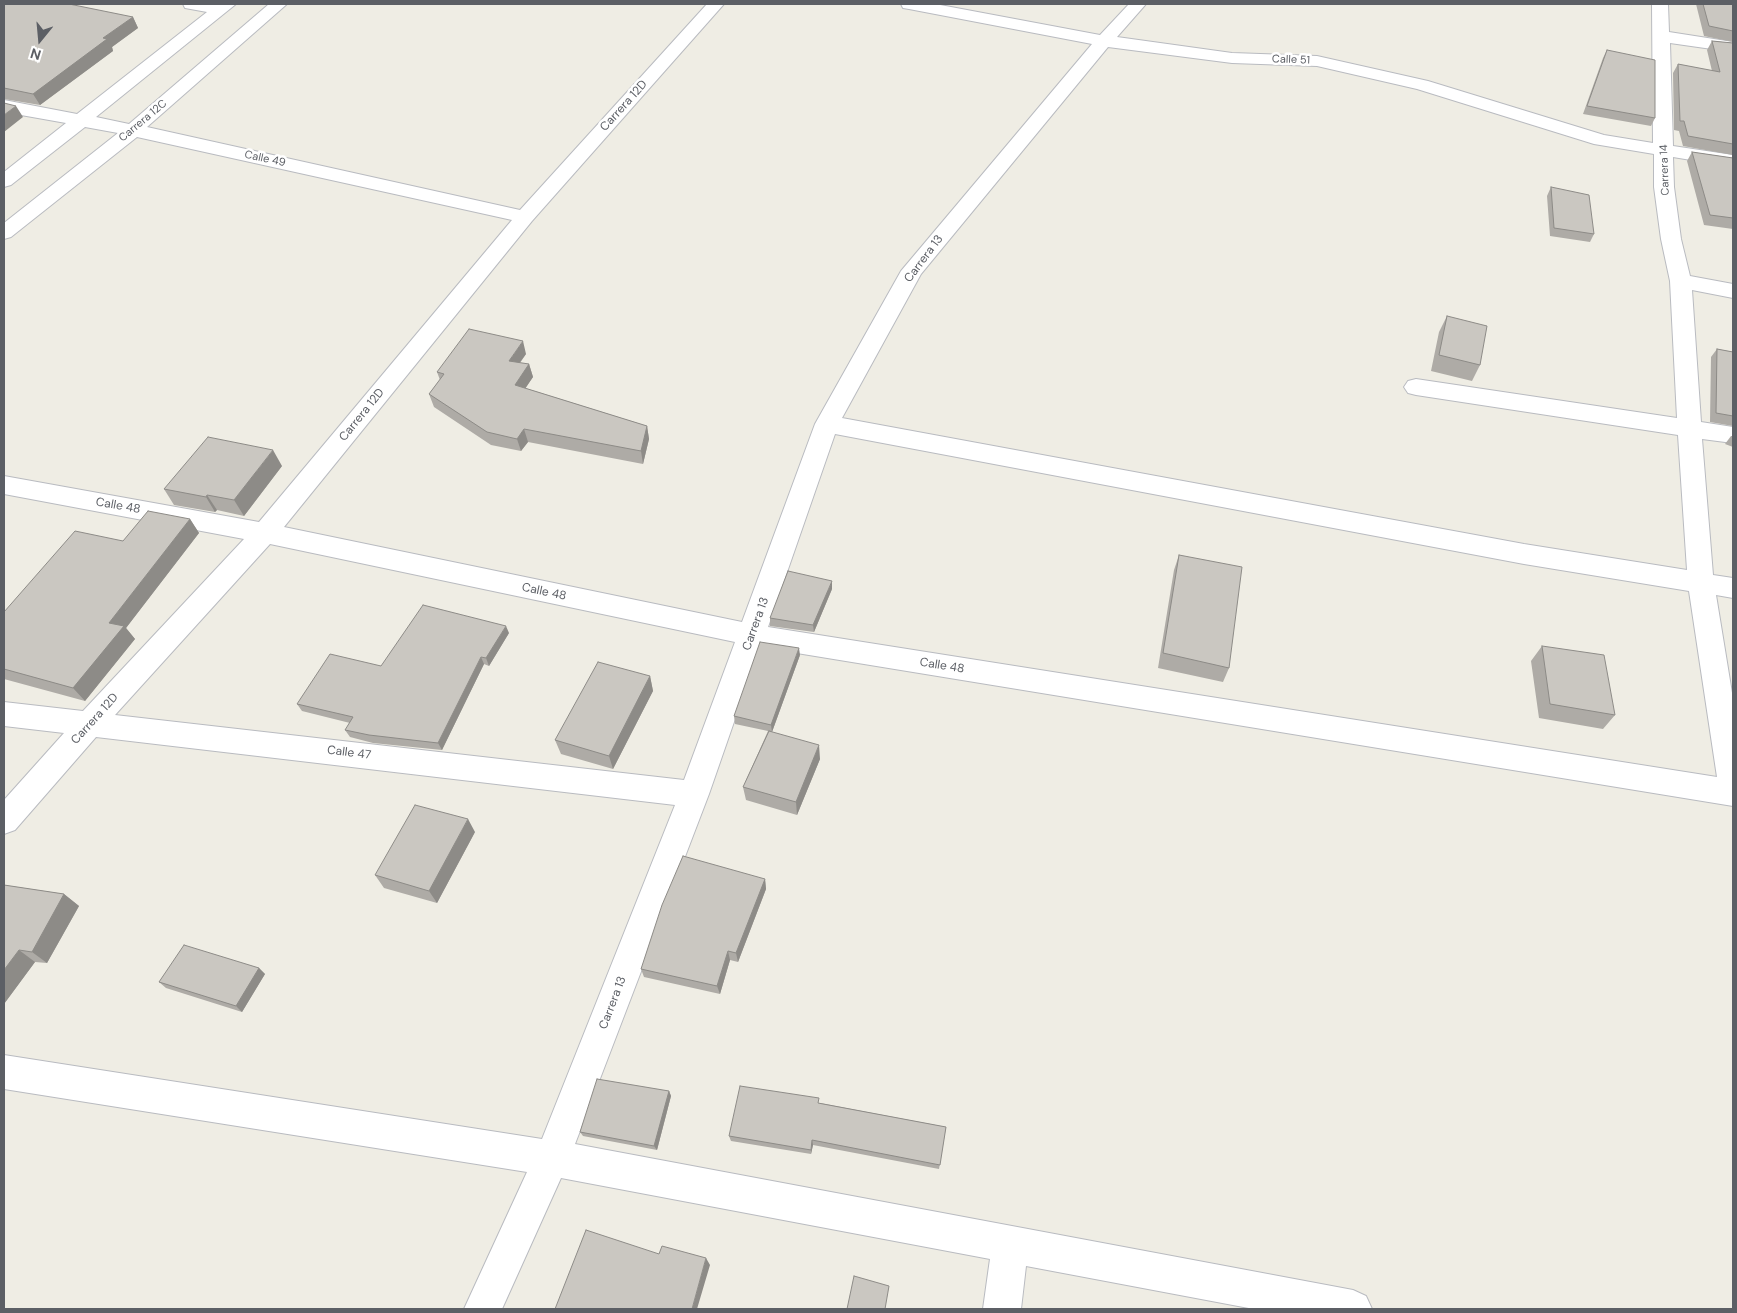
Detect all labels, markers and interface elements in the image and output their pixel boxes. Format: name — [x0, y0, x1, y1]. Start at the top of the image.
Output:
north arrow — [15, 15, 65, 65]
text: N — [28, 44, 43, 64]
street label: Calle 51 — [1272, 53, 1310, 67]
street label: Carrera 12D — [597, 78, 651, 134]
street label: Carrera 12C — [116, 97, 170, 145]
street label: Carrera 14 — [1658, 144, 1672, 196]
street label: Calle 49 — [243, 148, 287, 170]
street label: Carrera 13 — [902, 232, 946, 286]
street label: Carrera 12D — [336, 386, 388, 444]
street label: Calle 48 — [95, 495, 141, 517]
street label: Calle 48 — [520, 580, 568, 604]
street label: Carrera 13 — [740, 595, 772, 653]
street label: Calle 48 — [919, 655, 965, 677]
street label: Carrera 12D — [68, 691, 122, 747]
street label: Calle 47 — [326, 743, 372, 763]
street label: Carrera 13 — [596, 974, 630, 1032]

